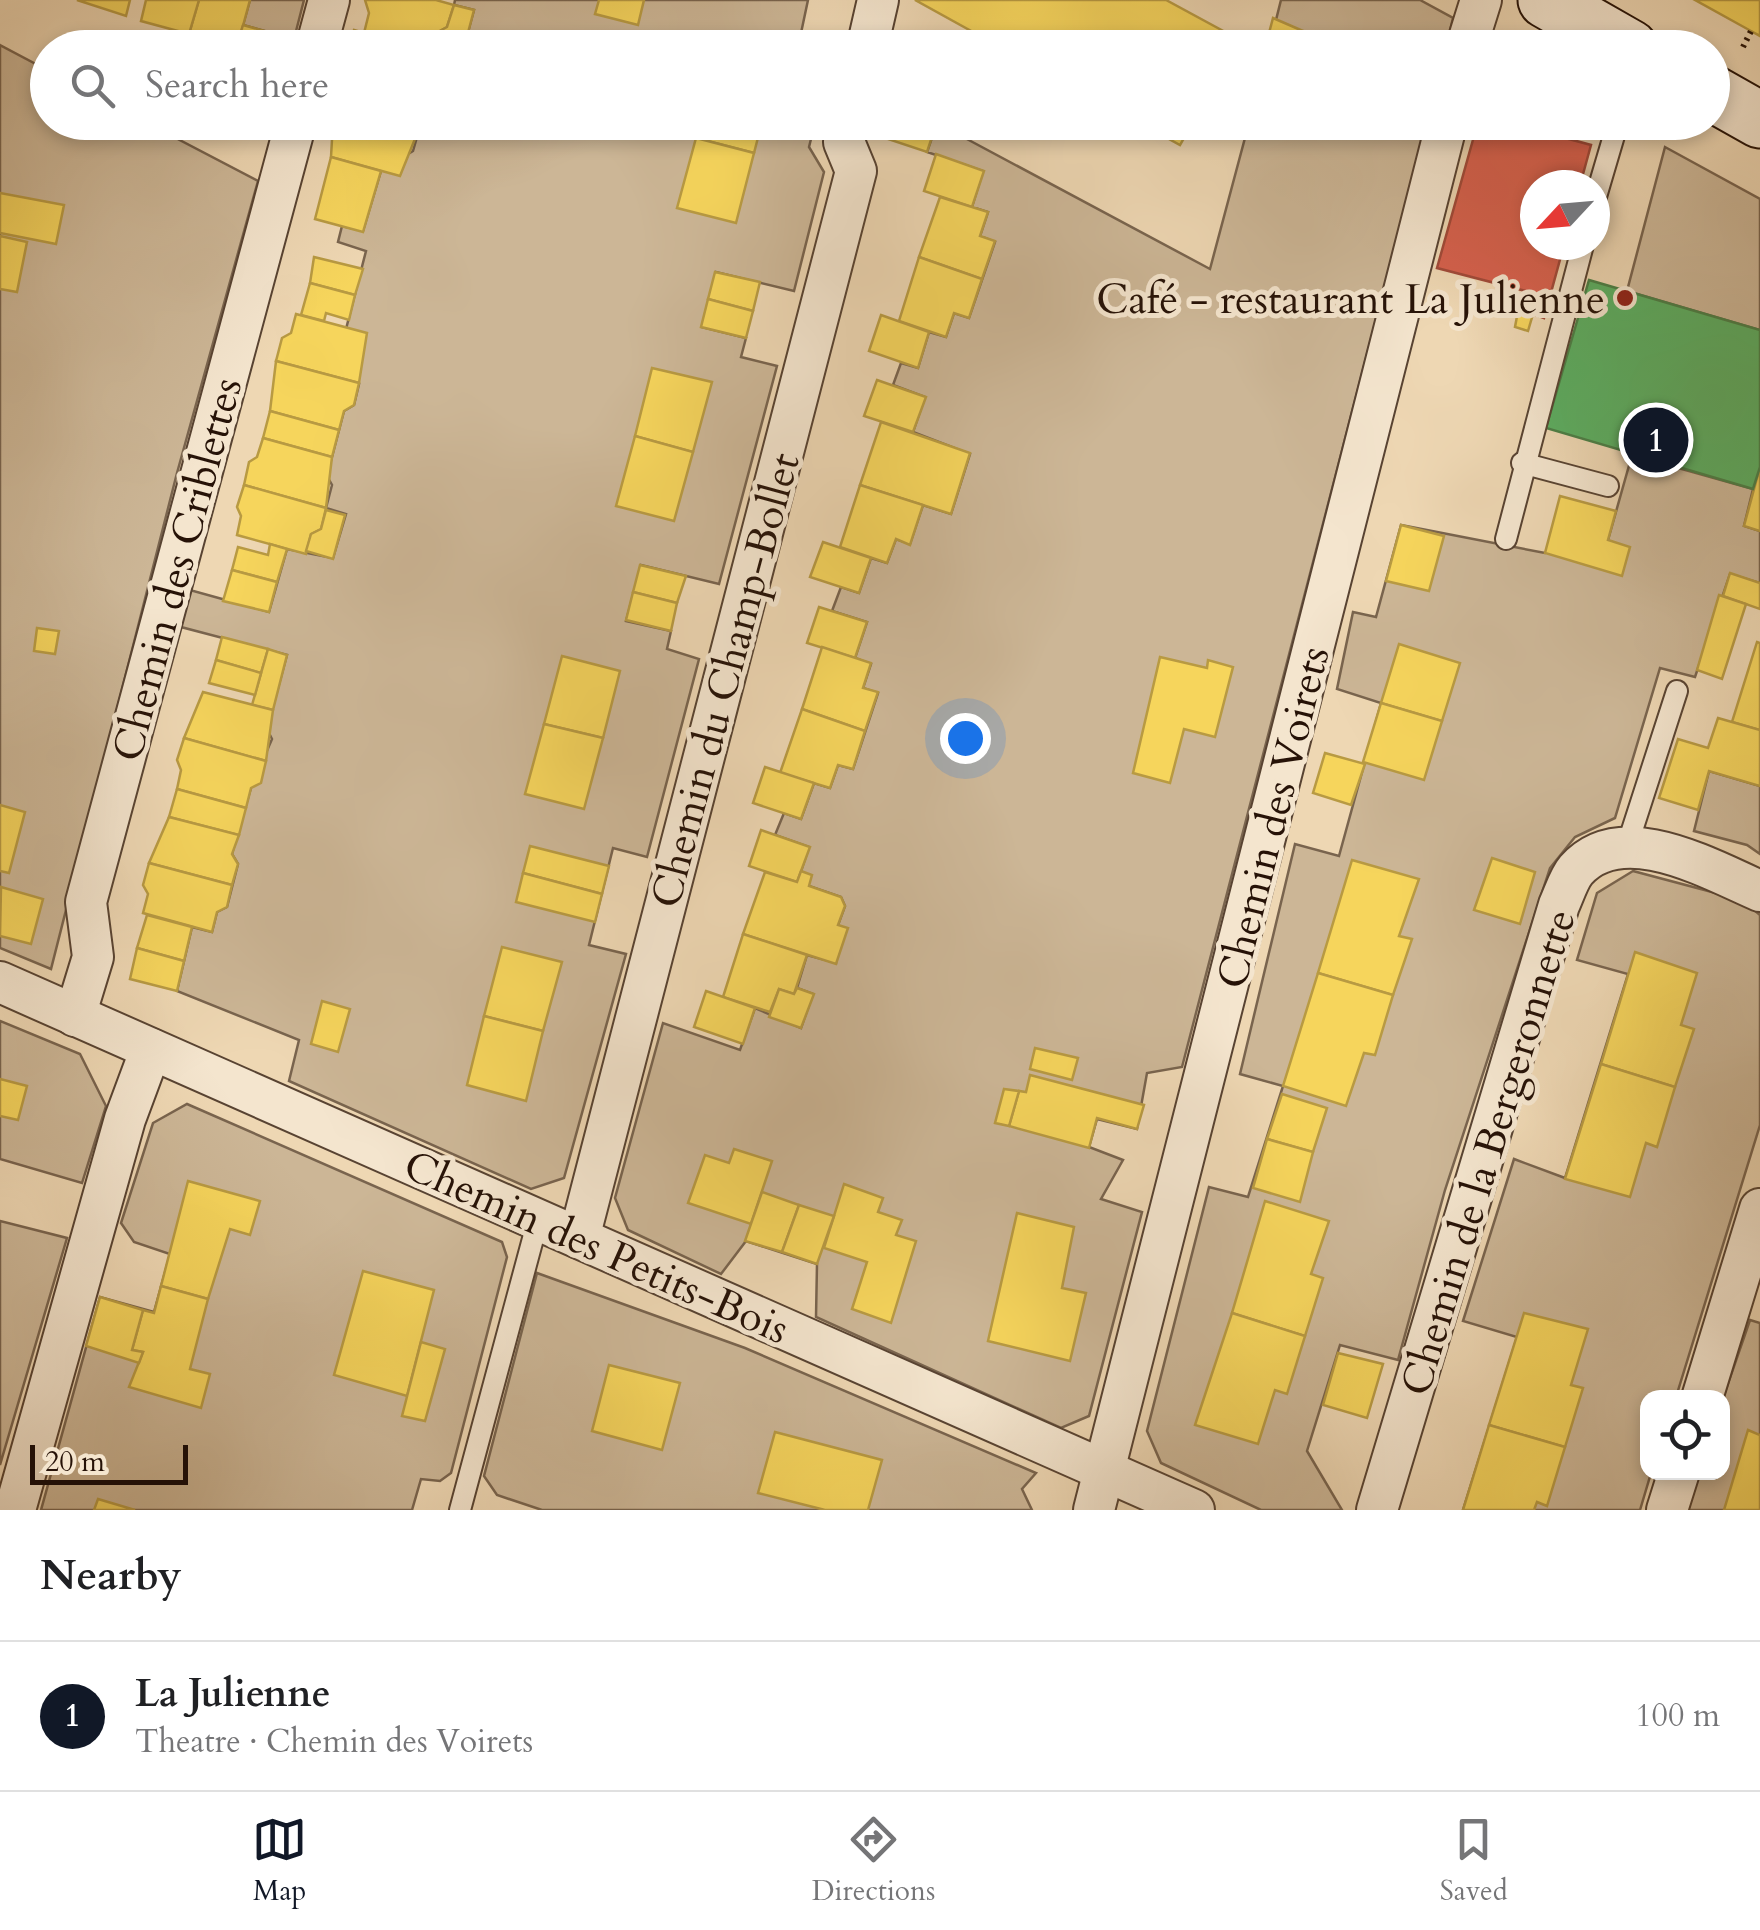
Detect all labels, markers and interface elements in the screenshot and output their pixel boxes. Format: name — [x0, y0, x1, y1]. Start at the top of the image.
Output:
search box — [30, 30, 1730, 140]
icon: search — [65, 58, 120, 113]
text: Search here — [145, 59, 329, 111]
north arrow — [1520, 170, 1610, 260]
place label: Café - restaurant La Julienne — [1096, 271, 1605, 328]
marker: Café - restaurant La Julienne — [1614, 287, 1636, 309]
street label: Chemin des Criblettes — [99, 371, 256, 767]
pin: 1 — [1624, 402, 1688, 478]
street label: Chemin du Champ-Bollet — [637, 447, 814, 914]
street label: Chemin des Voirets — [1203, 640, 1344, 994]
your location — [940, 713, 991, 764]
street label: Chemin de la Bergeronnette — [1387, 902, 1590, 1402]
street label: Chemin des Petits-Bois — [395, 1137, 798, 1358]
map controls — [1640, 1390, 1730, 1480]
button: locate — [1640, 1390, 1730, 1480]
scale bar — [30, 1440, 188, 1484]
text: 20 m — [45, 1443, 105, 1481]
text: Nearby — [40, 1547, 182, 1604]
text: La Julienne — [135, 1668, 331, 1720]
text: 1 — [64, 1694, 81, 1738]
text: 100 m — [1635, 1694, 1720, 1738]
text: Theatre · Chemin des Voirets — [135, 1720, 533, 1764]
tab: Map — [252, 1812, 307, 1910]
tab: Directions — [812, 1812, 935, 1910]
tab: Saved — [1440, 1812, 1508, 1910]

